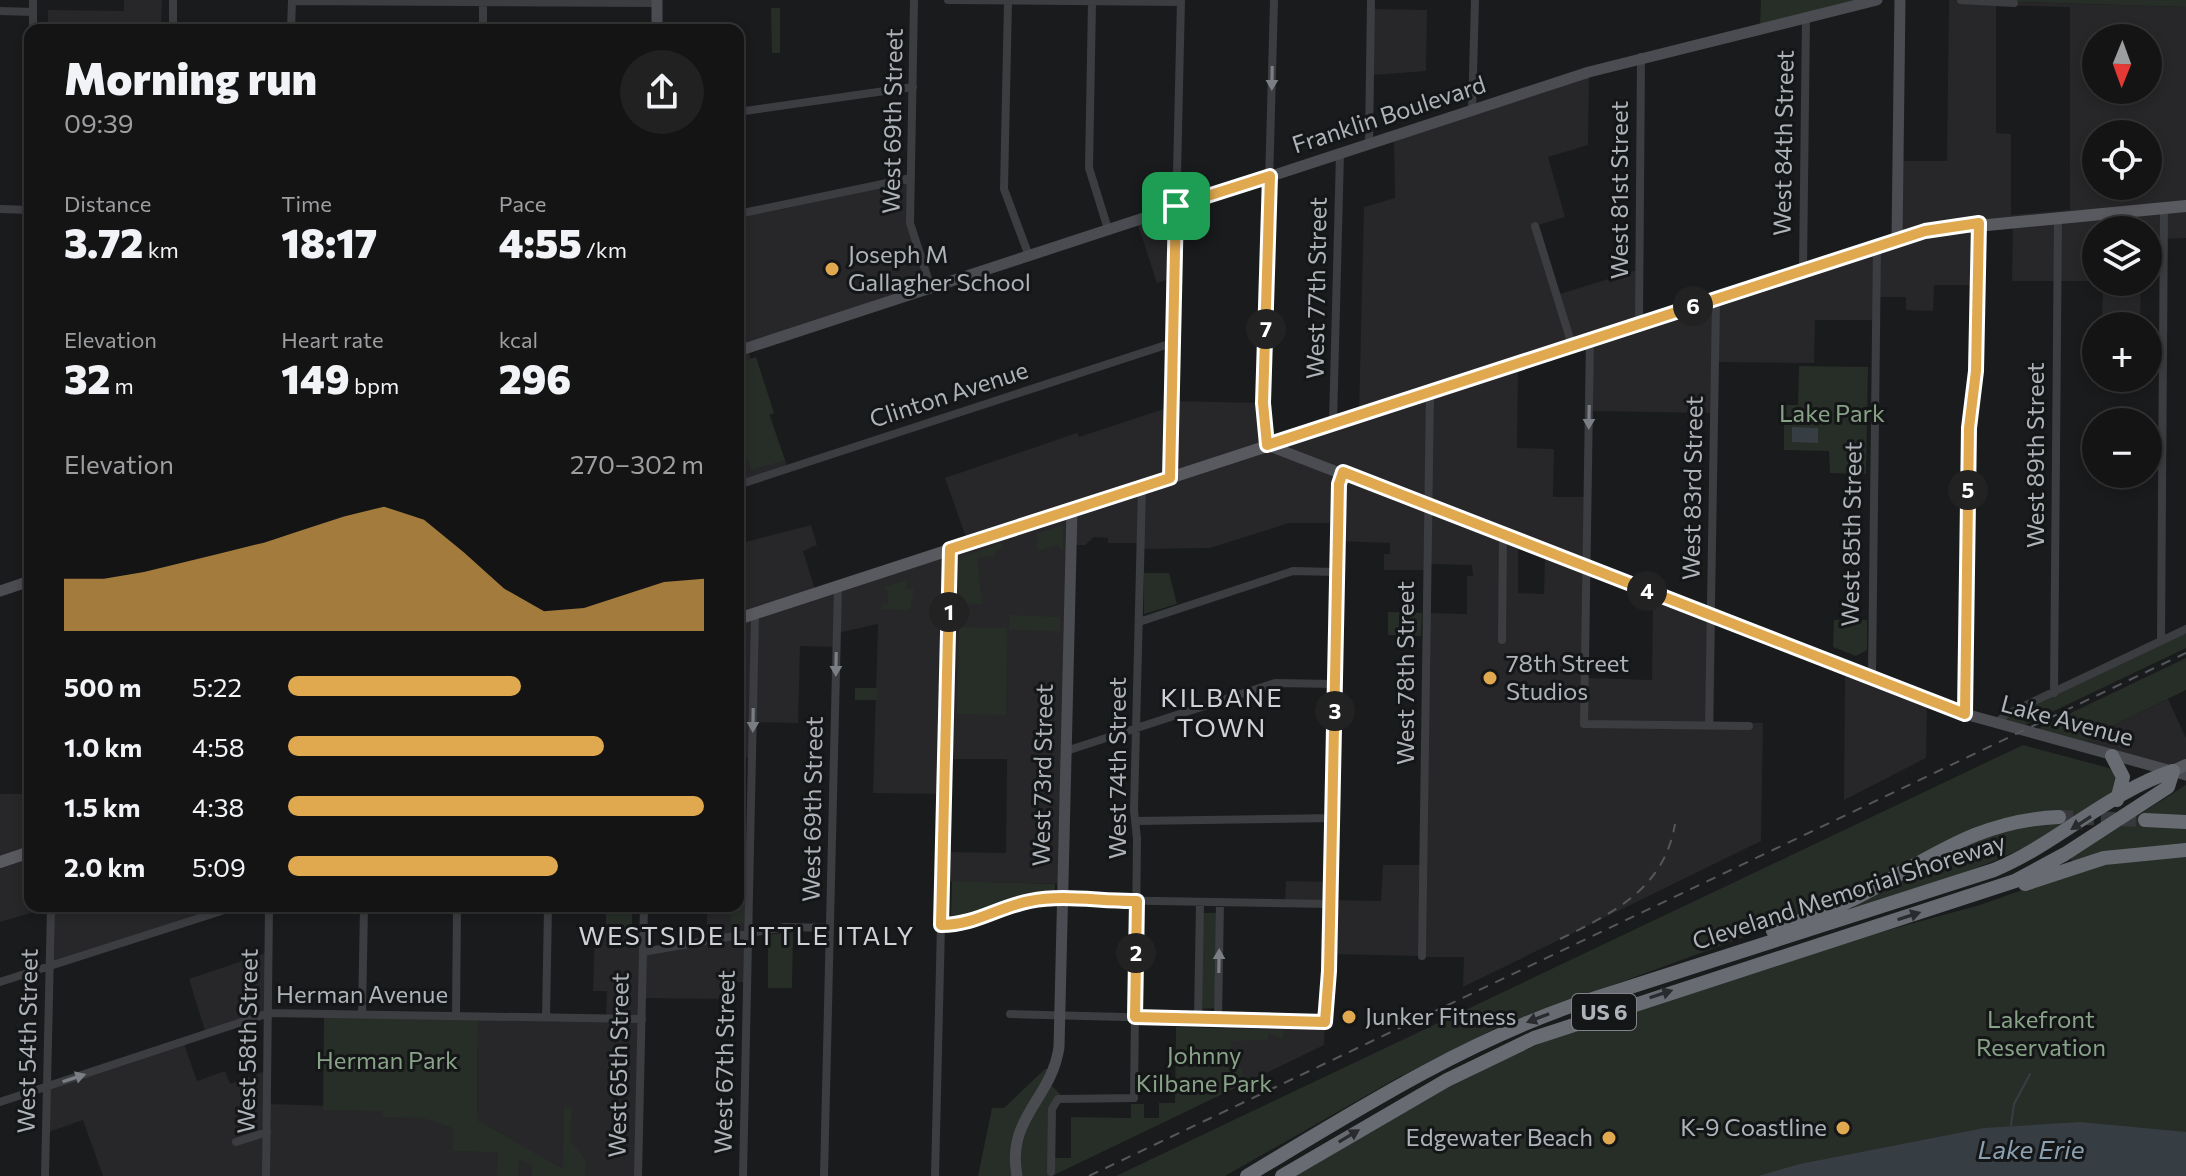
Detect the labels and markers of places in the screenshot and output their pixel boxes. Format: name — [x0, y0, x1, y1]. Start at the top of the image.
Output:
pin — [1142, 172, 1210, 240]
place label: Joseph M Gallagher School — [848, 239, 1031, 296]
marker: Joseph M Gallagher School — [823, 260, 841, 278]
pin: 6 — [1673, 286, 1713, 326]
pin: 7 — [1246, 309, 1286, 349]
pin: 5 — [1948, 470, 1988, 510]
pin: 4 — [1627, 571, 1667, 611]
pin: 1 — [929, 592, 969, 632]
place label: 78th Street Studios — [1506, 648, 1629, 705]
marker: 78th Street Studios — [1481, 669, 1499, 687]
pin: 3 — [1315, 691, 1355, 731]
pin: 2 — [1116, 933, 1156, 973]
place label: Junker Fitness — [1365, 1001, 1516, 1030]
marker: Junker Fitness — [1340, 1008, 1358, 1026]
place label: K-9 Coastline — [1680, 1112, 1827, 1141]
marker: K-9 Coastline — [1834, 1119, 1852, 1137]
place label: Edgewater Beach — [1405, 1122, 1593, 1151]
marker: Edgewater Beach — [1600, 1129, 1618, 1147]

